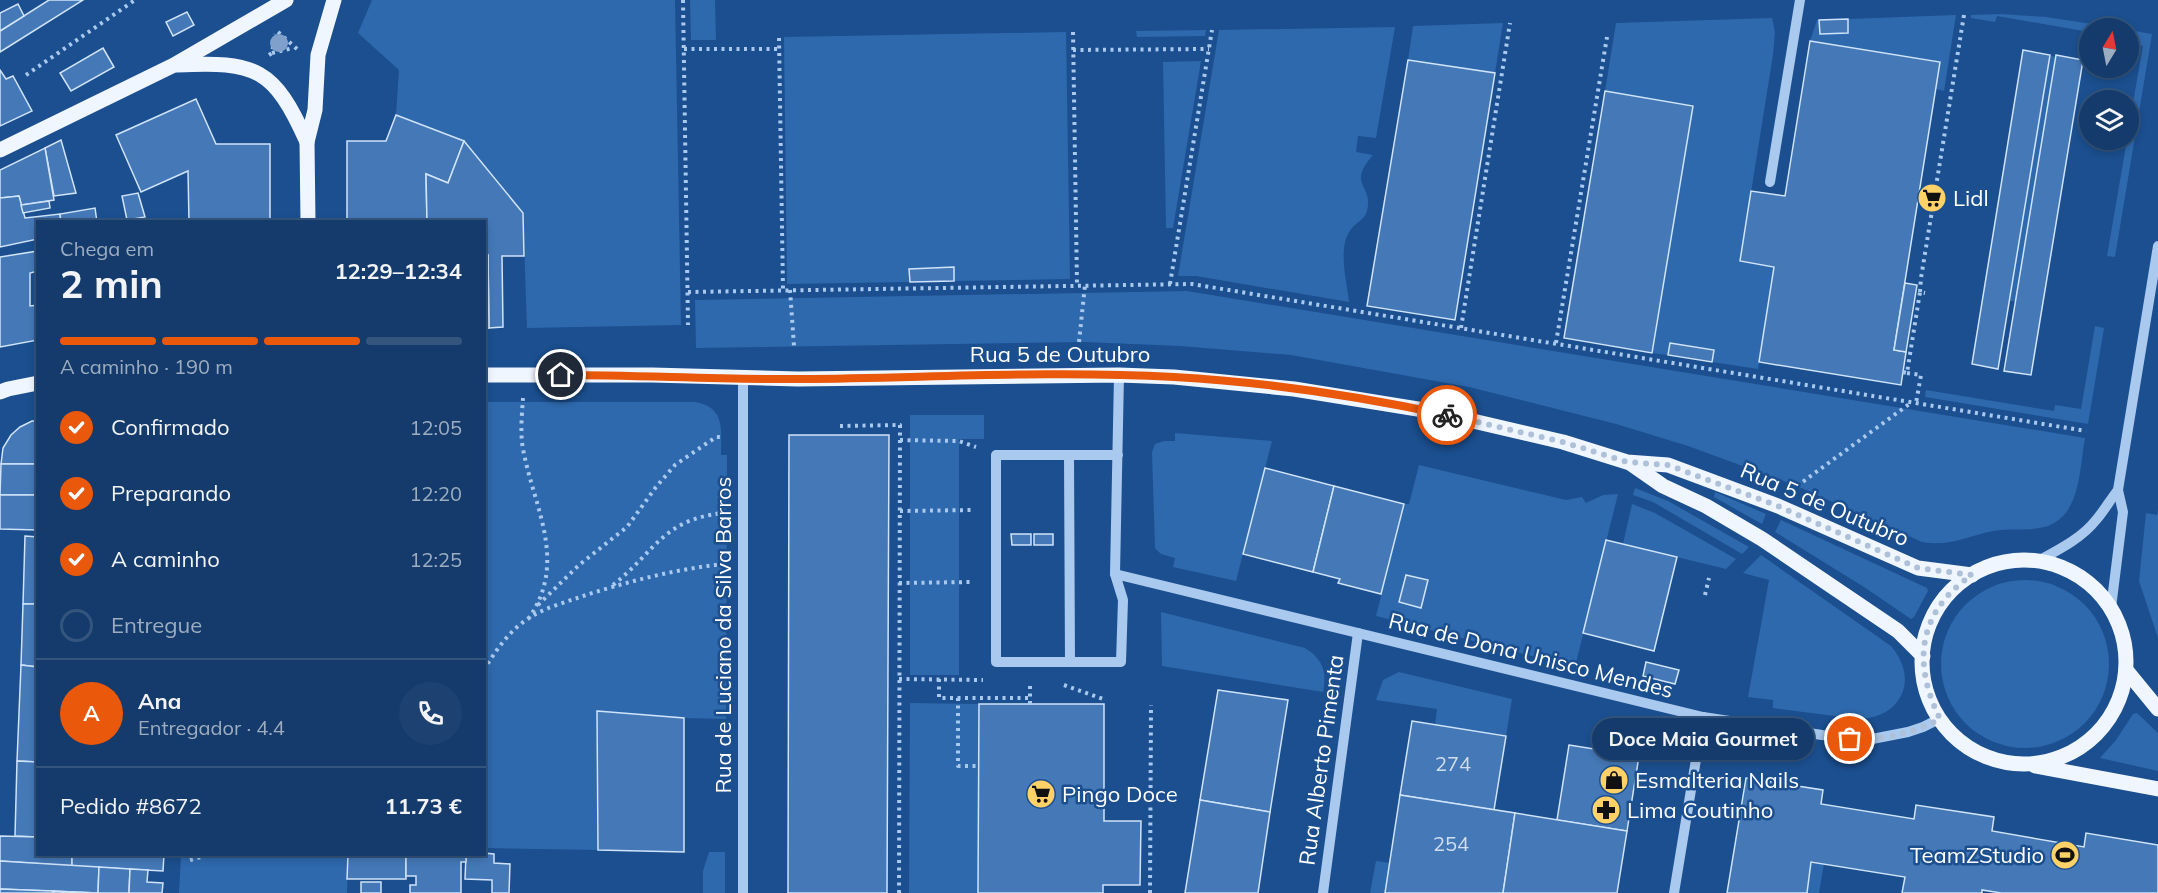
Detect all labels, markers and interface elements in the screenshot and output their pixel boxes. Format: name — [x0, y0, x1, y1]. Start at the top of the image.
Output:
north arrow — [2079, 18, 2139, 78]
map controls — [2079, 18, 2139, 150]
button: layers — [2079, 90, 2139, 150]
supermarket icon: Lidl — [1916, 182, 1948, 214]
place label: Lidl — [1953, 184, 1989, 212]
text: Chega em — [60, 236, 154, 261]
text: 12:29–12:34 — [334, 257, 462, 285]
text: 2 min — [60, 259, 163, 308]
street label: Rua 5 de Outubro — [970, 340, 1150, 368]
pin — [535, 349, 586, 400]
text: A caminho · 190 m — [60, 354, 233, 379]
icon: home — [544, 358, 577, 391]
courier — [1417, 385, 1477, 445]
icon: bike — [1431, 399, 1464, 432]
icon: check — [60, 411, 93, 444]
text: Confirmado — [111, 413, 230, 441]
text: 12:05 — [409, 415, 462, 440]
street label: Rua 5 de Outubro — [1736, 456, 1914, 552]
icon: check — [60, 477, 93, 510]
street label: Rua de Luciano da Silva Barros — [709, 477, 737, 793]
text: Preparando — [111, 479, 231, 507]
text: 12:20 — [409, 481, 462, 506]
icon: check — [60, 543, 93, 576]
text: A caminho — [111, 545, 220, 573]
text: 12:25 — [409, 547, 462, 572]
street label: Rua de Dona Unisco Mendes — [1386, 606, 1676, 704]
text: Entregue — [111, 611, 202, 639]
street label: Rua Alberto Pimenta — [1292, 653, 1350, 867]
button: phone — [399, 682, 462, 745]
text: Ana — [138, 687, 181, 715]
text: A — [83, 699, 100, 727]
pin — [1824, 713, 1875, 764]
text: Entregador · 4.4 — [138, 715, 285, 740]
callout: Doce Maia Gourmet — [1592, 718, 1814, 760]
icon: bag — [1833, 722, 1866, 755]
text: Doce Maia Gourmet — [1608, 726, 1798, 751]
house number: 274 — [1435, 751, 1471, 776]
shop icon: Esmalteria Nails — [1598, 764, 1630, 796]
place label: Esmalteria Nails — [1635, 766, 1799, 794]
supermarket icon: Pingo Doce — [1025, 778, 1057, 810]
place label: Pingo Doce — [1062, 780, 1178, 808]
text: Pedido #8672 — [60, 792, 202, 820]
text: 11.73 € — [385, 792, 462, 820]
pharmacy icon: Lima Coutinho — [1590, 794, 1622, 826]
place label: Lima Coutinho — [1627, 796, 1773, 824]
house number: 254 — [1433, 831, 1469, 856]
sports icon: TeamZStudio — [2049, 839, 2081, 871]
place label: TeamZStudio — [1910, 841, 2044, 869]

